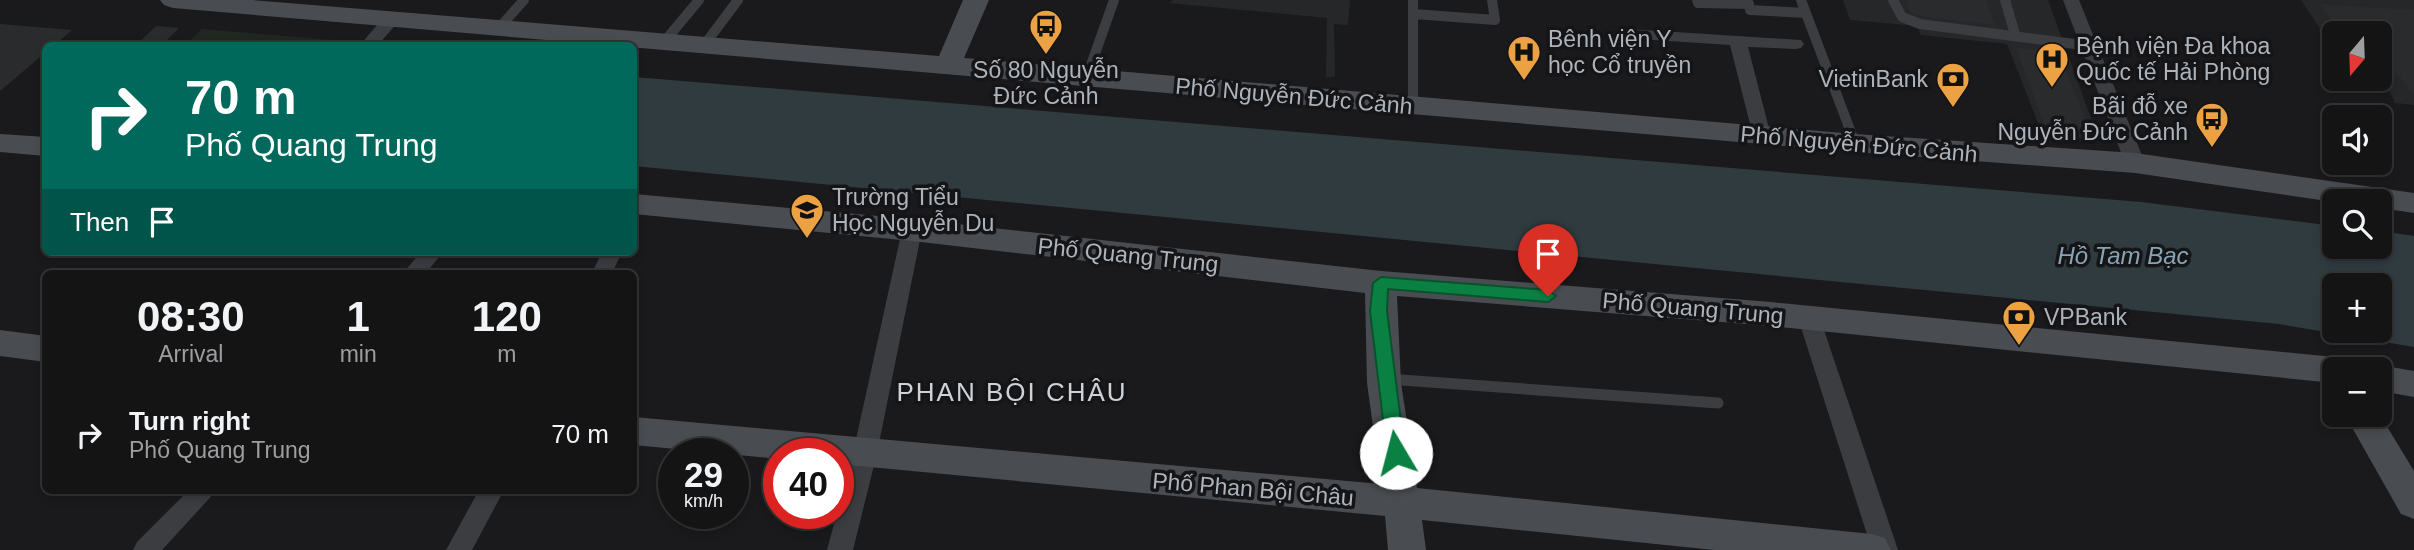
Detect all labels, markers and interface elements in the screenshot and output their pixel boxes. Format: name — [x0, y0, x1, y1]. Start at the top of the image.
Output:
bus stop icon: Số 80 Nguyễn Đức Cảnh — [1027, 7, 1065, 56]
north arrow — [2322, 21, 2392, 91]
map controls — [2322, 21, 2392, 427]
place label: Bênh viện Y học Cổ truyền — [1548, 26, 1691, 78]
hospital icon: Bênh viện Y học Cổ truyền — [1505, 33, 1543, 82]
place label: Bệnh viện Đa khoa Quốc tế Hải Phòng — [2076, 33, 2271, 85]
hospital icon: Bệnh viện Đa khoa Quốc tế Hải Phòng — [2033, 40, 2071, 89]
place label: Số 80 Nguyễn Đức Cảnh — [973, 57, 1119, 109]
bank icon: VietinBank — [1934, 60, 1972, 109]
place label: VietinBank — [1818, 66, 1928, 92]
icon: right — [70, 70, 161, 161]
text: 70 m — [185, 70, 297, 124]
street label: Phố Nguyễn Đức Cảnh — [1174, 73, 1414, 119]
place label: Bãi đỗ xe Nguyễn Đức Cảnh — [1997, 93, 2188, 145]
bus stop icon: Bãi đỗ xe Nguyễn Đức Cảnh — [2193, 100, 2231, 149]
button: sound — [2322, 105, 2392, 175]
street label: Phố Nguyễn Đức Cảnh — [1739, 121, 1979, 167]
text: Phố Quang Trung — [185, 127, 438, 163]
place label: Trường Tiểu Học Nguyễn Du — [832, 184, 994, 236]
button: search — [2322, 189, 2392, 259]
school or university icon: Trường Tiểu Học Nguyễn Du — [788, 191, 826, 240]
icon: arrive — [143, 203, 181, 241]
text: Then — [70, 207, 129, 237]
pin — [1518, 224, 1578, 296]
street label: Phố Quang Trung — [1036, 233, 1220, 277]
icon: arrive — [1529, 235, 1567, 273]
water label: Hồ Tam Bạc — [2057, 242, 2189, 269]
button: + — [2322, 273, 2392, 343]
street label: Phố Quang Trung — [1601, 287, 1785, 329]
text: 08:30 — [137, 293, 245, 340]
text: 1 — [346, 293, 370, 340]
text: 120 — [472, 293, 542, 340]
bank icon: VPBank — [2000, 298, 2038, 347]
place label: VPBank — [2044, 304, 2128, 330]
text: Arrival — [158, 341, 223, 367]
text: min — [340, 341, 377, 367]
text: m — [497, 341, 516, 367]
button: − — [2322, 357, 2392, 427]
district label: PHAN BỘI CHÂU — [896, 377, 1128, 407]
text: Turn right — [129, 406, 250, 436]
icon: right — [70, 416, 108, 454]
position arrow — [1359, 416, 1433, 490]
text: 70 m — [551, 419, 609, 449]
text: Phố Quang Trung — [129, 437, 311, 463]
speed limit sign: 40 — [763, 438, 854, 529]
text: 29 — [684, 455, 723, 494]
street label: Phố Phan Bội Châu — [1151, 467, 1355, 511]
text: km/h — [684, 491, 723, 511]

